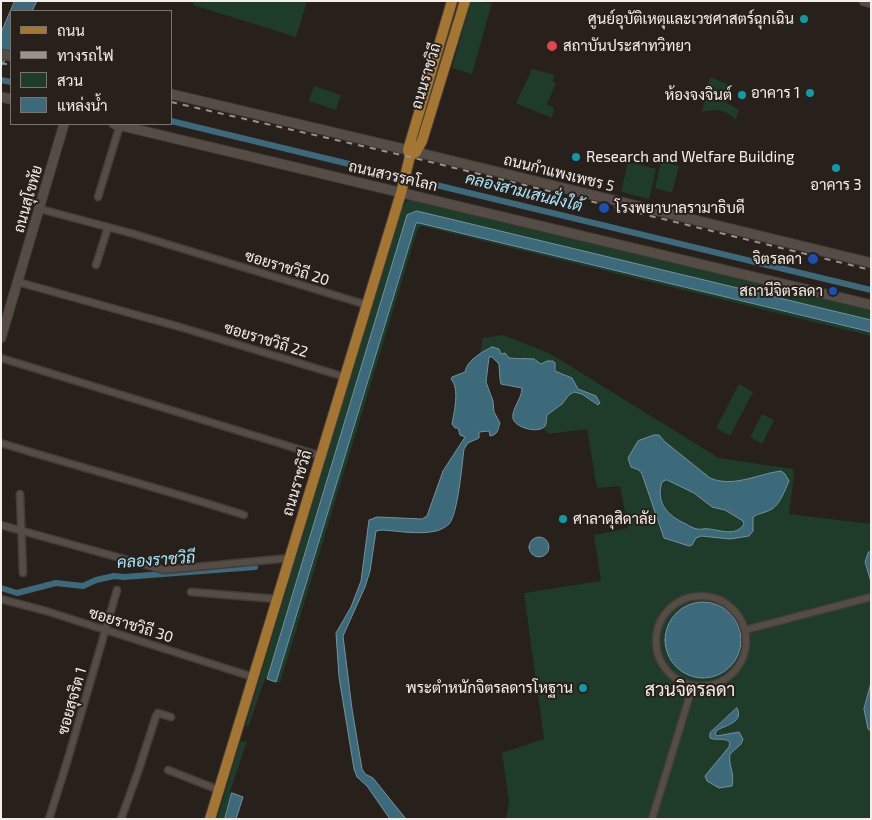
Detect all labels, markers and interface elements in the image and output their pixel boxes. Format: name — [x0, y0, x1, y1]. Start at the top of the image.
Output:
legend — [10, 10, 172, 125]
place label: ศูนย์อุบัติเหตุและเวชศาสตร์ฉุกเฉิน — [588, 10, 794, 28]
marker: ศูนย์อุบัติเหตุและเวชศาสตร์ฉุกเฉิน — [798, 13, 810, 25]
text: ถนน — [57, 21, 85, 39]
place label: สถาบันประสาทวิทยา — [563, 37, 691, 55]
marker: สถาบันประสาทวิทยา — [545, 39, 559, 53]
street label: ถนนราชวิถี — [407, 41, 445, 111]
text: ทางรถไฟ — [57, 46, 114, 64]
text: สวน — [57, 71, 83, 89]
place label: อาคาร 1 — [751, 84, 800, 102]
place label: ห้องจงจินต์ — [665, 86, 732, 104]
marker: อาคาร 1 — [804, 87, 816, 99]
marker: ห้องจงจินต์ — [736, 89, 748, 101]
text: แหล่งน้ำ — [57, 96, 108, 114]
place label: Research and Welfare Building — [586, 148, 794, 166]
street label: ถนนกำแพงเพชร 5 — [502, 151, 616, 195]
marker: Research and Welfare Building — [570, 151, 582, 163]
street label: ถนนสวรรคโลก — [347, 157, 439, 195]
marker: อาคาร 3 — [830, 162, 842, 174]
street label: ถนนสุโขทัย — [10, 163, 46, 235]
water label: คลองสามเสนฝั่งใต้ — [463, 168, 585, 216]
place label: อาคาร 3 — [810, 176, 862, 194]
place label: โรงพยาบาลรามาธิบดี — [615, 199, 745, 217]
marker: โรงพยาบาลรามาธิบดี — [597, 201, 611, 215]
street label: ซอยราชวิถี 20 — [243, 247, 331, 289]
place label: จิตรลดา — [752, 250, 802, 268]
marker: จิตรลดา — [806, 252, 820, 266]
place label: สถานีจิตรลดา — [739, 282, 823, 300]
marker: สถานีจิตรลดา — [827, 285, 839, 297]
street label: ซอยราชวิถี 22 — [222, 319, 310, 361]
street label: ถนนราชวิถี — [278, 448, 316, 518]
place label: ศาลาดุสิดาลัย — [573, 510, 656, 528]
marker: ศาลาดุสิดาลัย — [557, 513, 569, 525]
water label: คลองราชวิถี — [116, 548, 196, 572]
street label: ซอยราชวิถี 30 — [87, 604, 175, 646]
street label: ซอยสุจริต 1 — [54, 665, 90, 737]
place label: พระตำหนักจิตรลดารโหฐาน — [406, 679, 573, 697]
district label: สวนจิตรลดา — [645, 679, 735, 701]
marker: พระตำหนักจิตรลดารโหฐาน — [577, 682, 589, 694]

